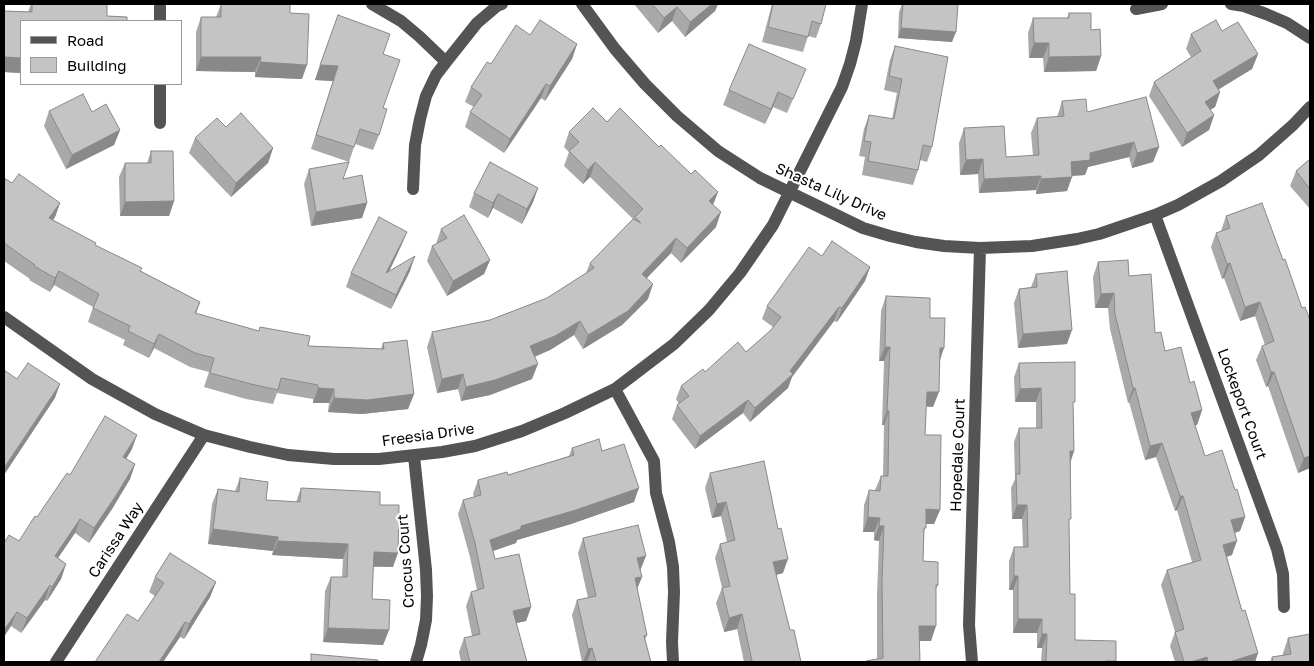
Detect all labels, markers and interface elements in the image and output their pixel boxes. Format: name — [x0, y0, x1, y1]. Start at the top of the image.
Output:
legend — [20, 20, 182, 85]
text: Road — [67, 31, 104, 49]
text: Building — [67, 56, 127, 74]
street label: Shasta Lily Drive — [773, 159, 889, 225]
street label: Lockeport Court — [1214, 346, 1270, 462]
street label: Hopedale Court — [947, 398, 969, 512]
street label: Freesia Drive — [381, 420, 475, 450]
street label: Carissa Way — [85, 499, 147, 581]
street label: Crocus Court — [394, 513, 418, 609]

